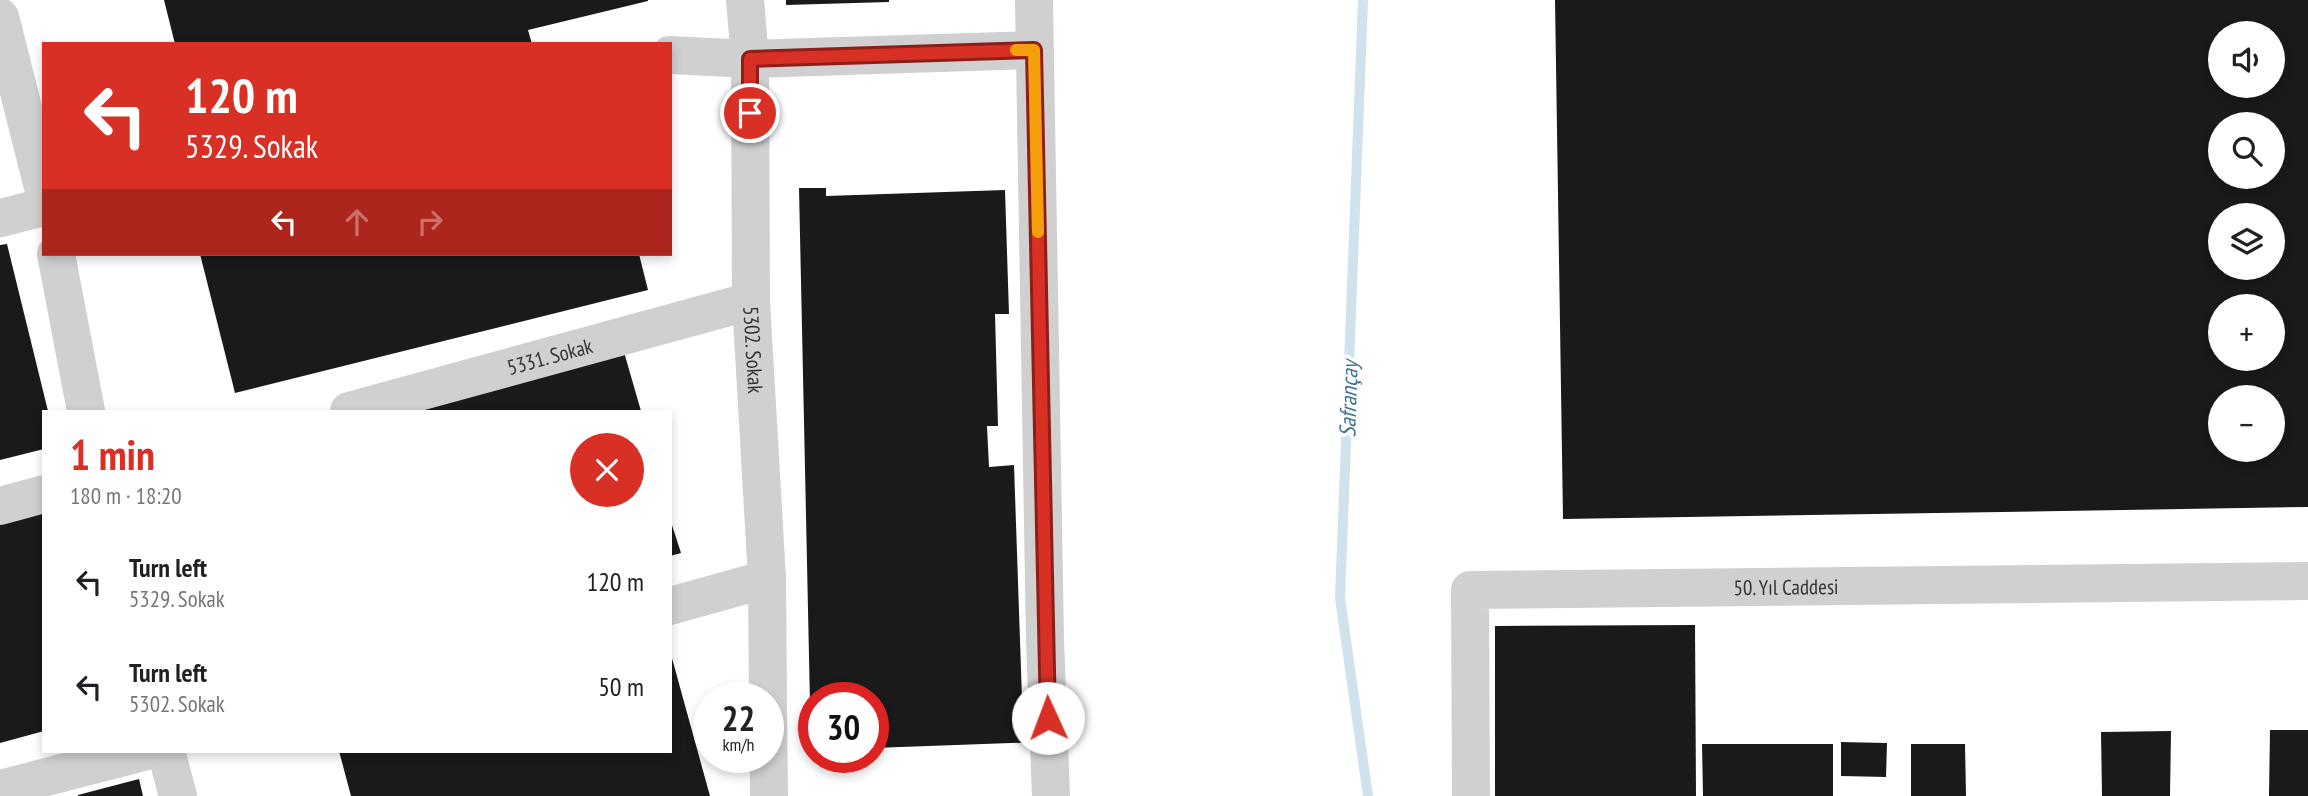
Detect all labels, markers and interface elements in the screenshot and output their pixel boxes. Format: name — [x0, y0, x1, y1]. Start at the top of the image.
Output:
map controls — [2208, 21, 2285, 462]
button: sound — [2208, 21, 2285, 98]
text: 120 m — [185, 63, 298, 127]
icon: left — [70, 70, 161, 161]
pin — [720, 83, 780, 143]
icon: arrive — [731, 94, 769, 132]
button: search — [2208, 112, 2285, 189]
text: 5329. Sokak — [185, 125, 318, 167]
icon: left — [265, 203, 303, 241]
icon: ahead — [338, 203, 376, 241]
icon: right — [411, 203, 449, 241]
button: layers — [2208, 203, 2285, 280]
button: + — [2208, 294, 2285, 371]
street label: 5302. Sokak — [738, 305, 770, 394]
street label: 5331. Sokak — [504, 332, 595, 381]
water label: Safrançay — [1332, 357, 1364, 438]
button: − — [2208, 385, 2285, 462]
text: 1 min — [70, 427, 155, 482]
button: close — [570, 433, 644, 507]
text: 180 m · 18:20 — [70, 481, 182, 510]
text: Turn left — [129, 551, 207, 584]
icon: left — [70, 563, 108, 601]
text: 120 m — [586, 565, 644, 598]
street label: 50. Yıl Caddesi — [1733, 573, 1839, 601]
text: 5329. Sokak — [129, 584, 225, 613]
text: Turn left — [129, 656, 207, 689]
icon: left — [70, 668, 108, 706]
text: 50 m — [598, 670, 644, 703]
position arrow — [1011, 681, 1085, 755]
speed limit sign: 30 — [798, 682, 889, 773]
text: 5302. Sokak — [129, 689, 225, 718]
text: 22 — [722, 695, 755, 741]
text: km/h — [723, 733, 754, 756]

